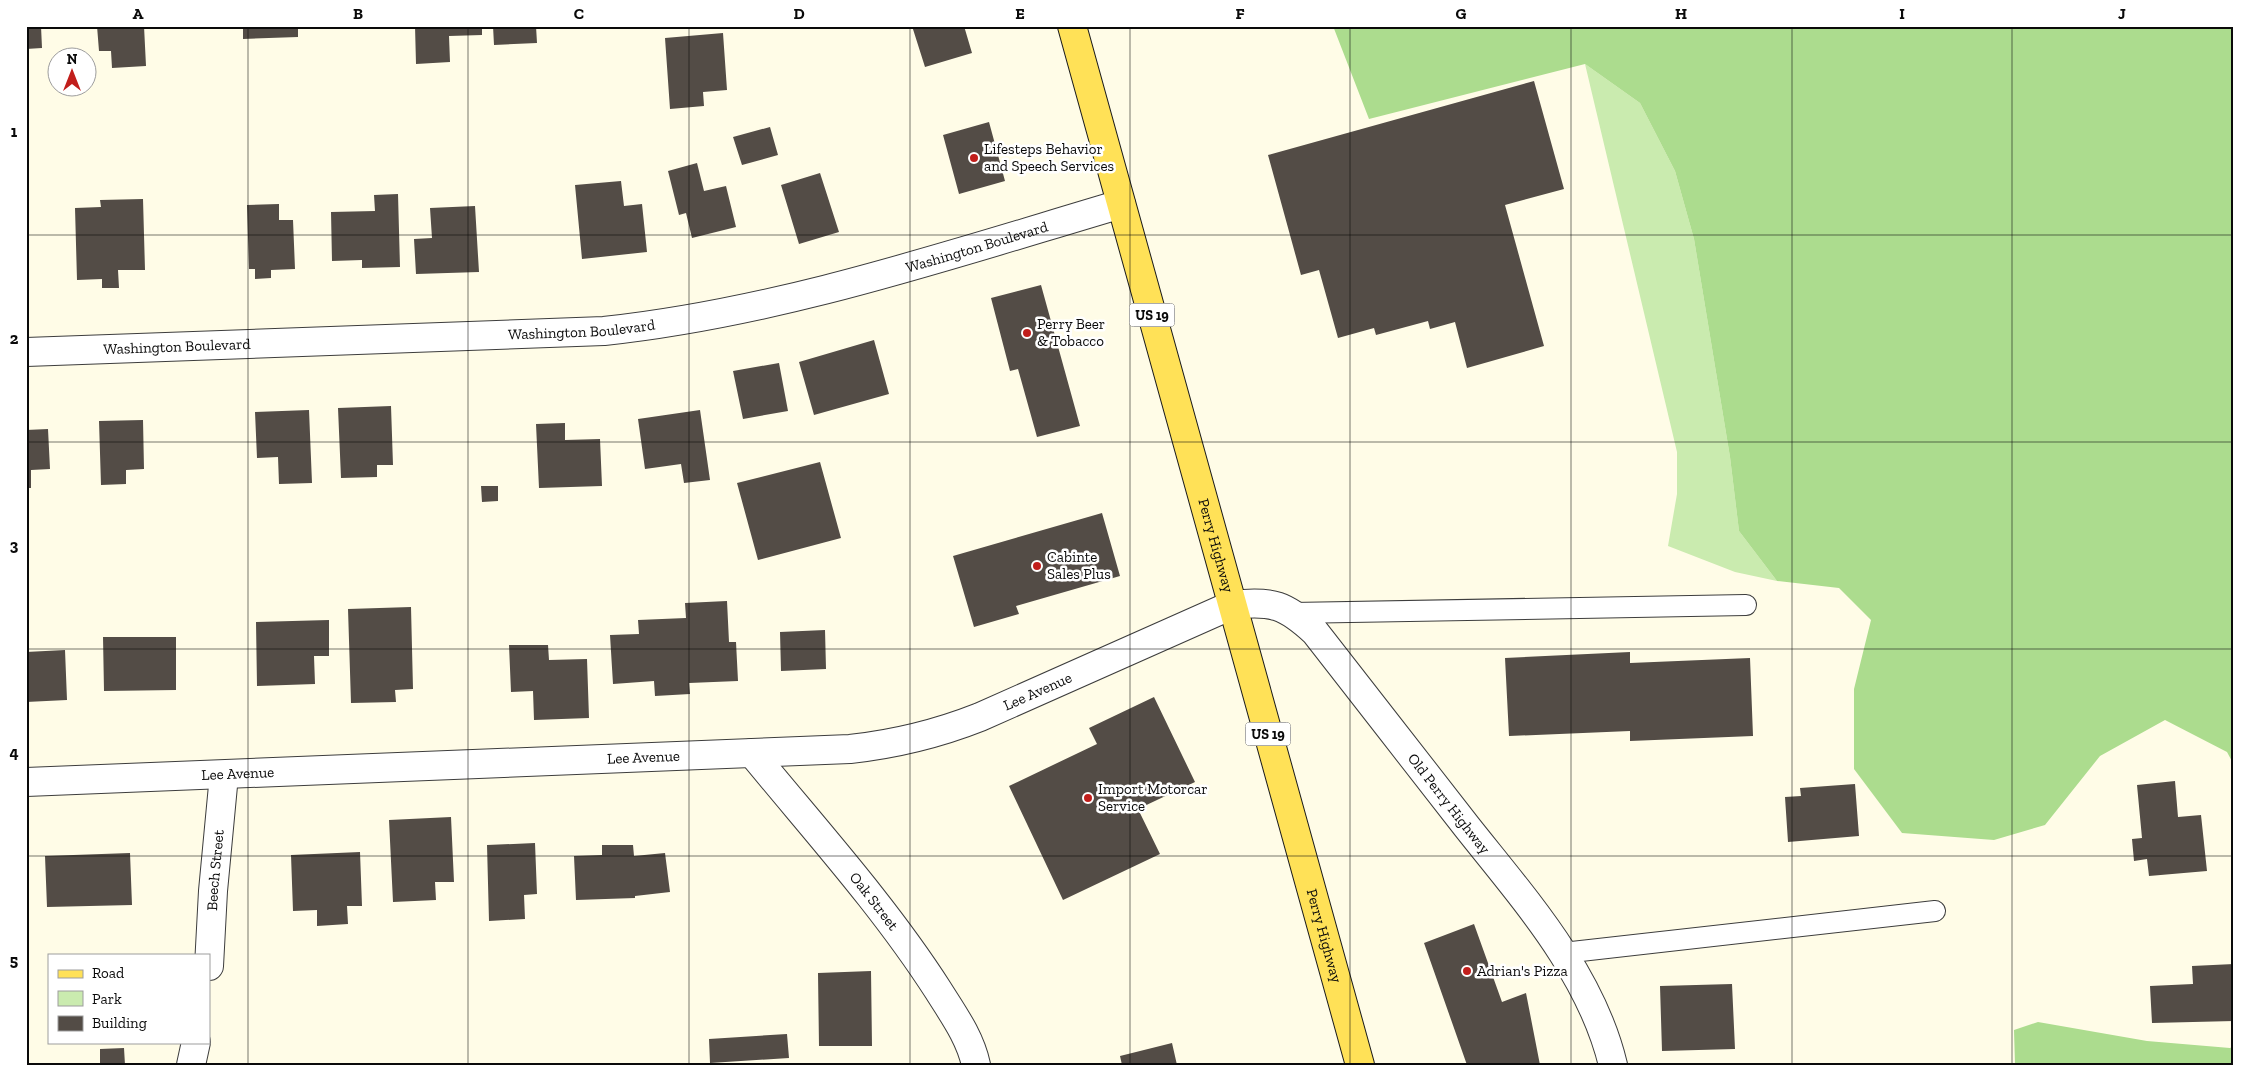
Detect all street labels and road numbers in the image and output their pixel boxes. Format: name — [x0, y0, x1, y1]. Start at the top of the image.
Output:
street label: Washington Boulevard — [904, 217, 1051, 277]
road number: US 19 — [1130, 304, 1174, 326]
street label: Washington Boulevard — [508, 315, 657, 343]
street label: Washington Boulevard — [103, 335, 252, 358]
street label: Perry Highway — [1194, 496, 1238, 595]
street label: Lee Avenue — [1001, 668, 1075, 714]
road number: US 19 — [1246, 722, 1290, 746]
street label: Lee Avenue — [607, 747, 680, 768]
street label: Old Perry Highway — [1404, 750, 1494, 858]
street label: Lee Avenue — [201, 763, 275, 784]
street label: Beech Street — [203, 828, 228, 911]
street label: Oak Street — [846, 868, 903, 934]
street label: Perry Highway — [1303, 887, 1346, 985]

